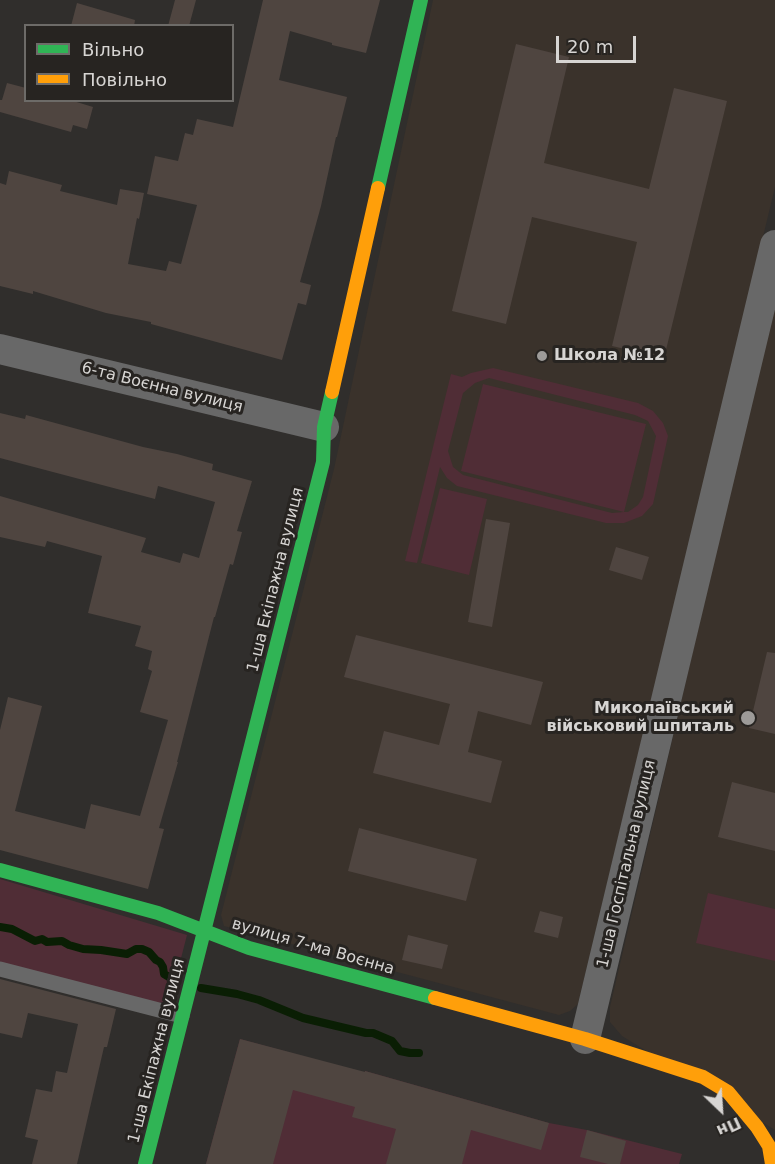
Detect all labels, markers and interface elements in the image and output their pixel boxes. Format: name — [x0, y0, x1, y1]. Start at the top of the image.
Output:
legend — [24, 24, 234, 102]
scale bar — [559, 24, 638, 62]
text: 20 m — [567, 36, 613, 57]
text: Вільно — [82, 39, 144, 60]
text: Повільно — [82, 69, 167, 90]
place label: Школа №12 — [554, 346, 665, 366]
marker: Школа №12 — [535, 349, 549, 363]
street label: 6-та Воєнна вулиця — [79, 359, 245, 417]
street label: 1-ша Екіпажна вулиця — [244, 486, 308, 674]
place label: Миколаївський військовий шпиталь — [546, 699, 734, 737]
marker: Миколаївський військовий шпиталь — [739, 709, 757, 727]
street label: 1-ша Госпітальна вулиця — [594, 758, 660, 970]
street label: вулиця 7-ма Воєнна — [229, 915, 397, 979]
street label: 1-ша Екіпажна вулиця — [125, 957, 189, 1145]
north arrow — [691, 1080, 751, 1140]
text: Пн — [714, 1113, 744, 1141]

